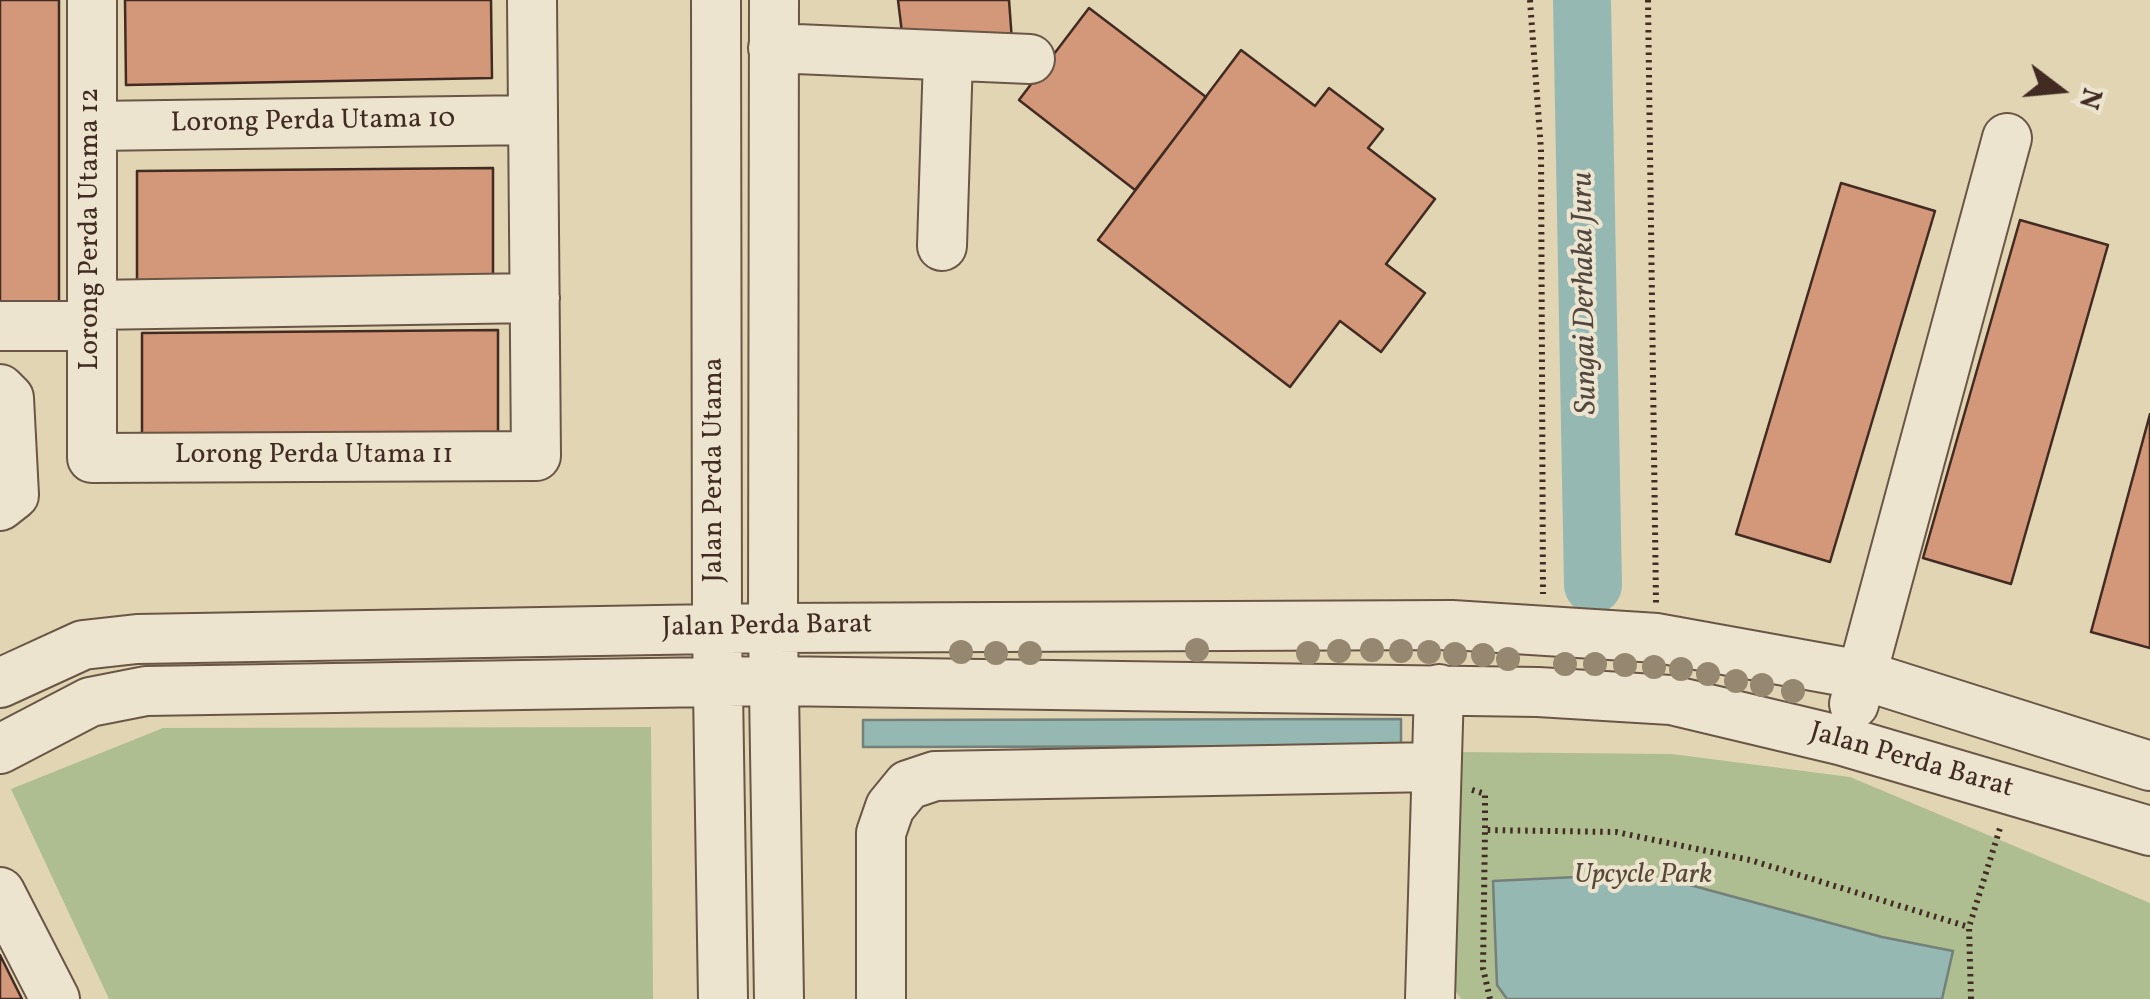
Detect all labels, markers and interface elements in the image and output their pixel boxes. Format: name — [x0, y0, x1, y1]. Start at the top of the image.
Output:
north arrow — [2010, 40, 2110, 140]
text: N — [2068, 83, 2111, 114]
street label: Lorong Perda Utama 12 — [75, 88, 109, 370]
street label: Lorong Perda Utama 10 — [170, 104, 456, 142]
water label: Sungai Derhaka Juru — [1567, 171, 1607, 415]
street label: Jalan Perda Utama — [699, 357, 733, 583]
street label: Lorong Perda Utama 11 — [175, 440, 453, 474]
street label: Jalan Perda Barat — [662, 609, 872, 647]
street label: Jalan Perda Barat — [1805, 717, 2017, 807]
park label: Upcycle Park — [1574, 860, 1712, 894]

